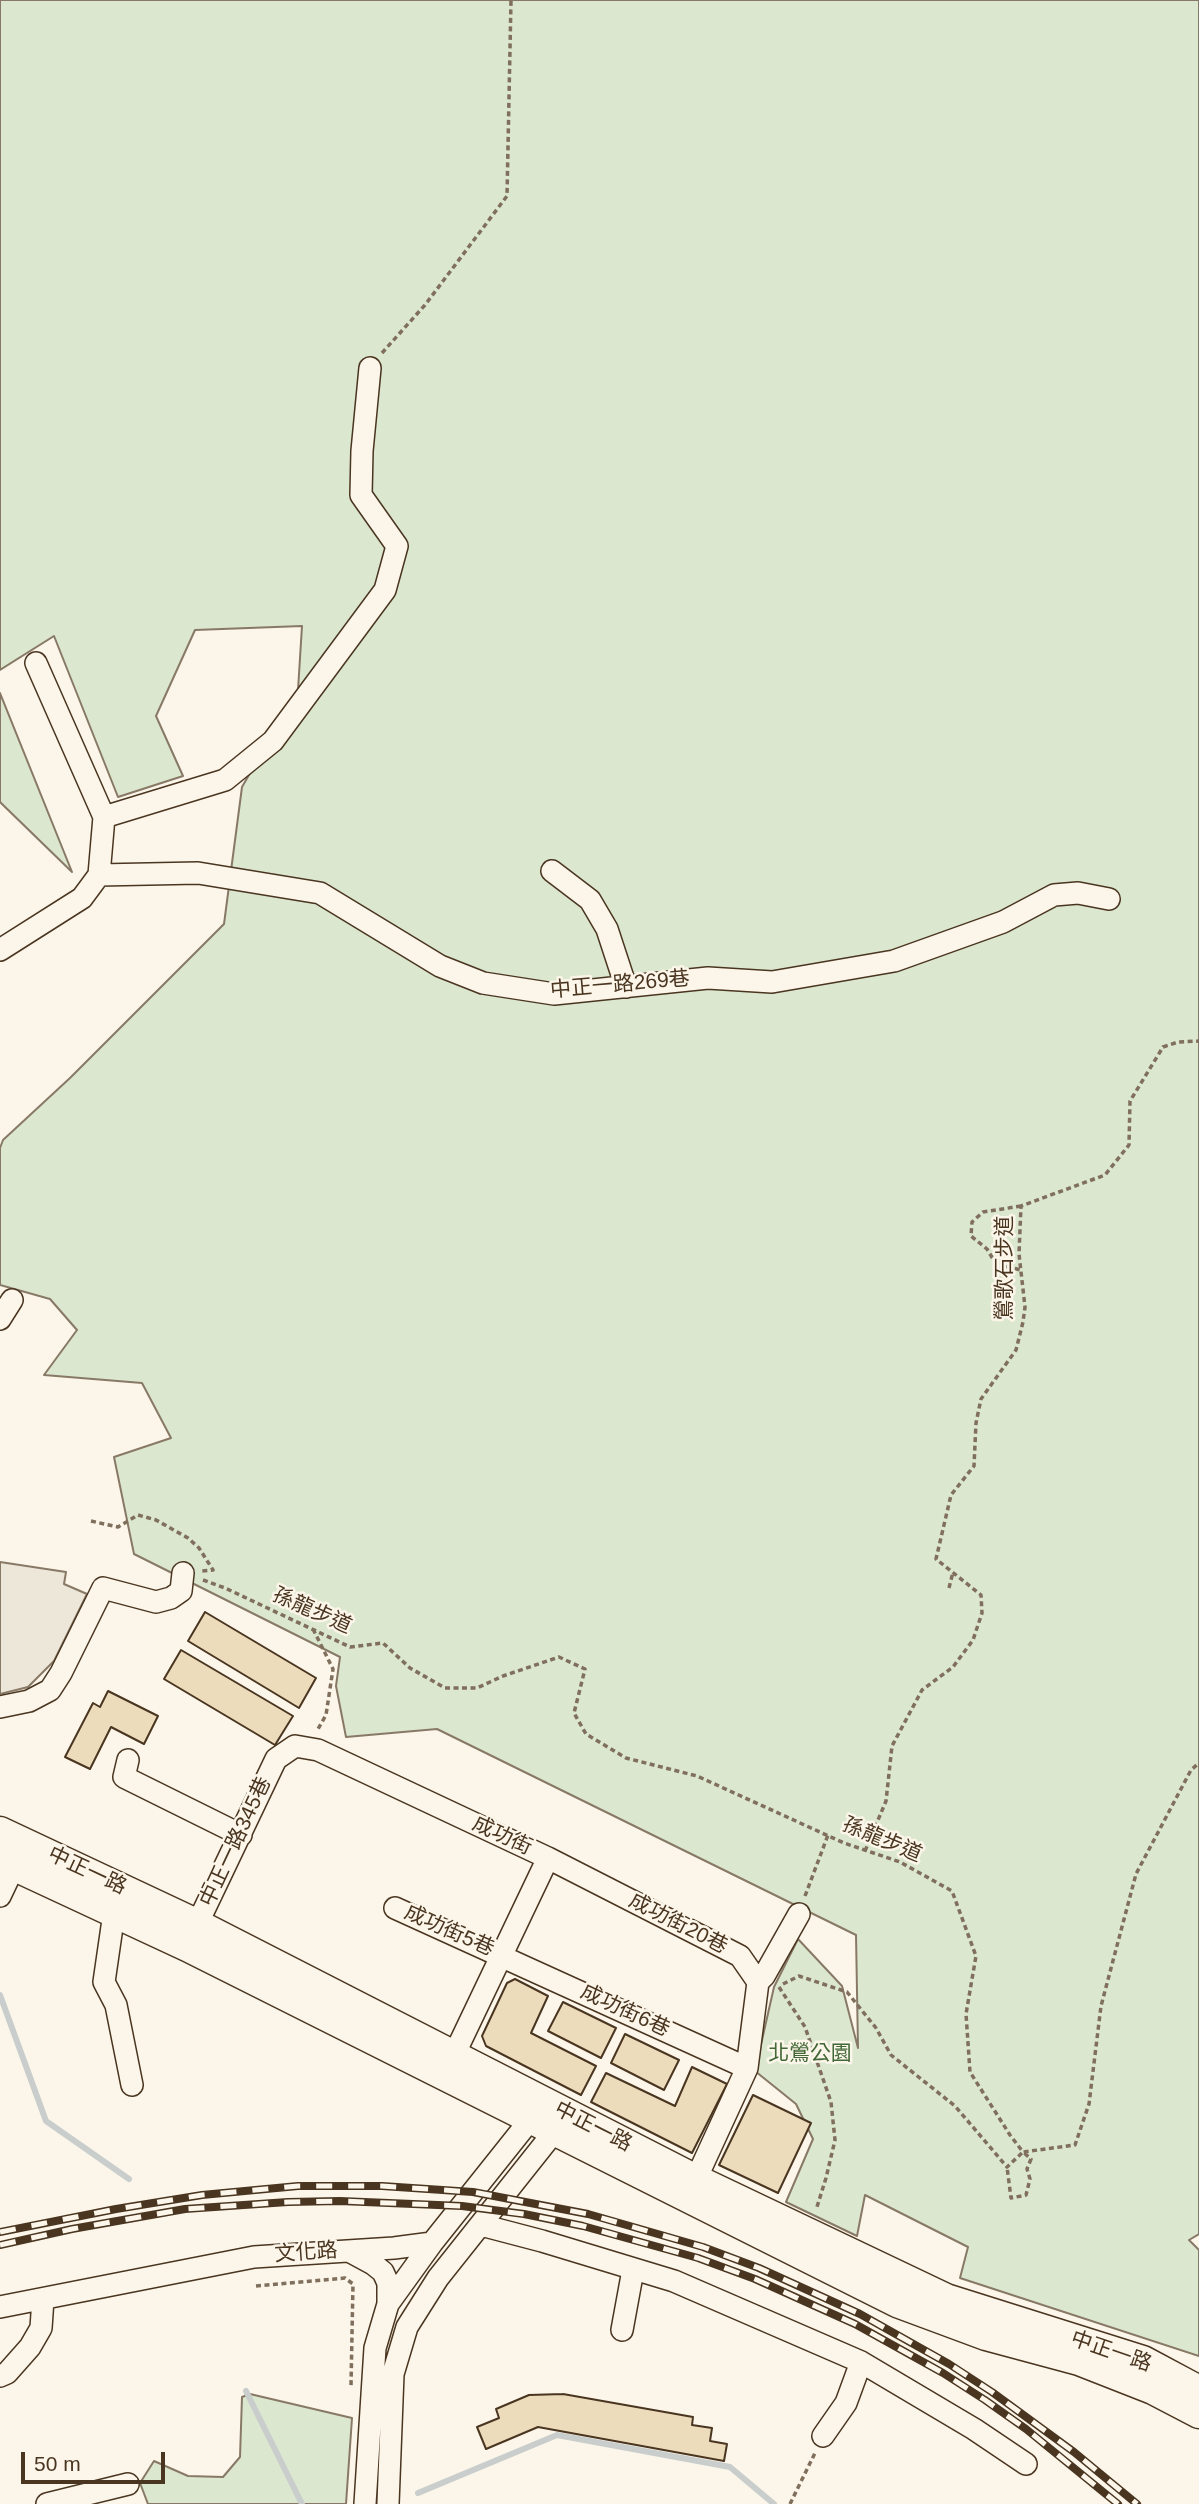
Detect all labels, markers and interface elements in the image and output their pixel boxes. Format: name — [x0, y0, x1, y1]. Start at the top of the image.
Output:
street label: 中正一路269巷 — [549, 966, 691, 1004]
street label: 鶯歌石步道 — [992, 1216, 1018, 1320]
street label: 孫龍步道 — [269, 1582, 355, 1640]
street label: 中正一路345巷 — [195, 1773, 277, 1911]
street label: 成功街 — [468, 1811, 536, 1861]
street label: 孫龍步道 — [838, 1812, 926, 1868]
street label: 中正一路 — [44, 1842, 130, 1900]
street label: 成功街20巷 — [624, 1888, 732, 1960]
street label: 成功街5巷 — [400, 1900, 498, 1962]
street label: 成功街6巷 — [576, 1979, 674, 2043]
park label: 北鶯公園 — [768, 2041, 852, 2067]
street label: 中正一路 — [550, 2097, 636, 2157]
street label: 文化路 — [274, 2238, 338, 2268]
street label: 中正一路 — [1067, 2326, 1155, 2378]
scale bar — [24, 2438, 168, 2482]
text: 50 m — [34, 2452, 81, 2475]

